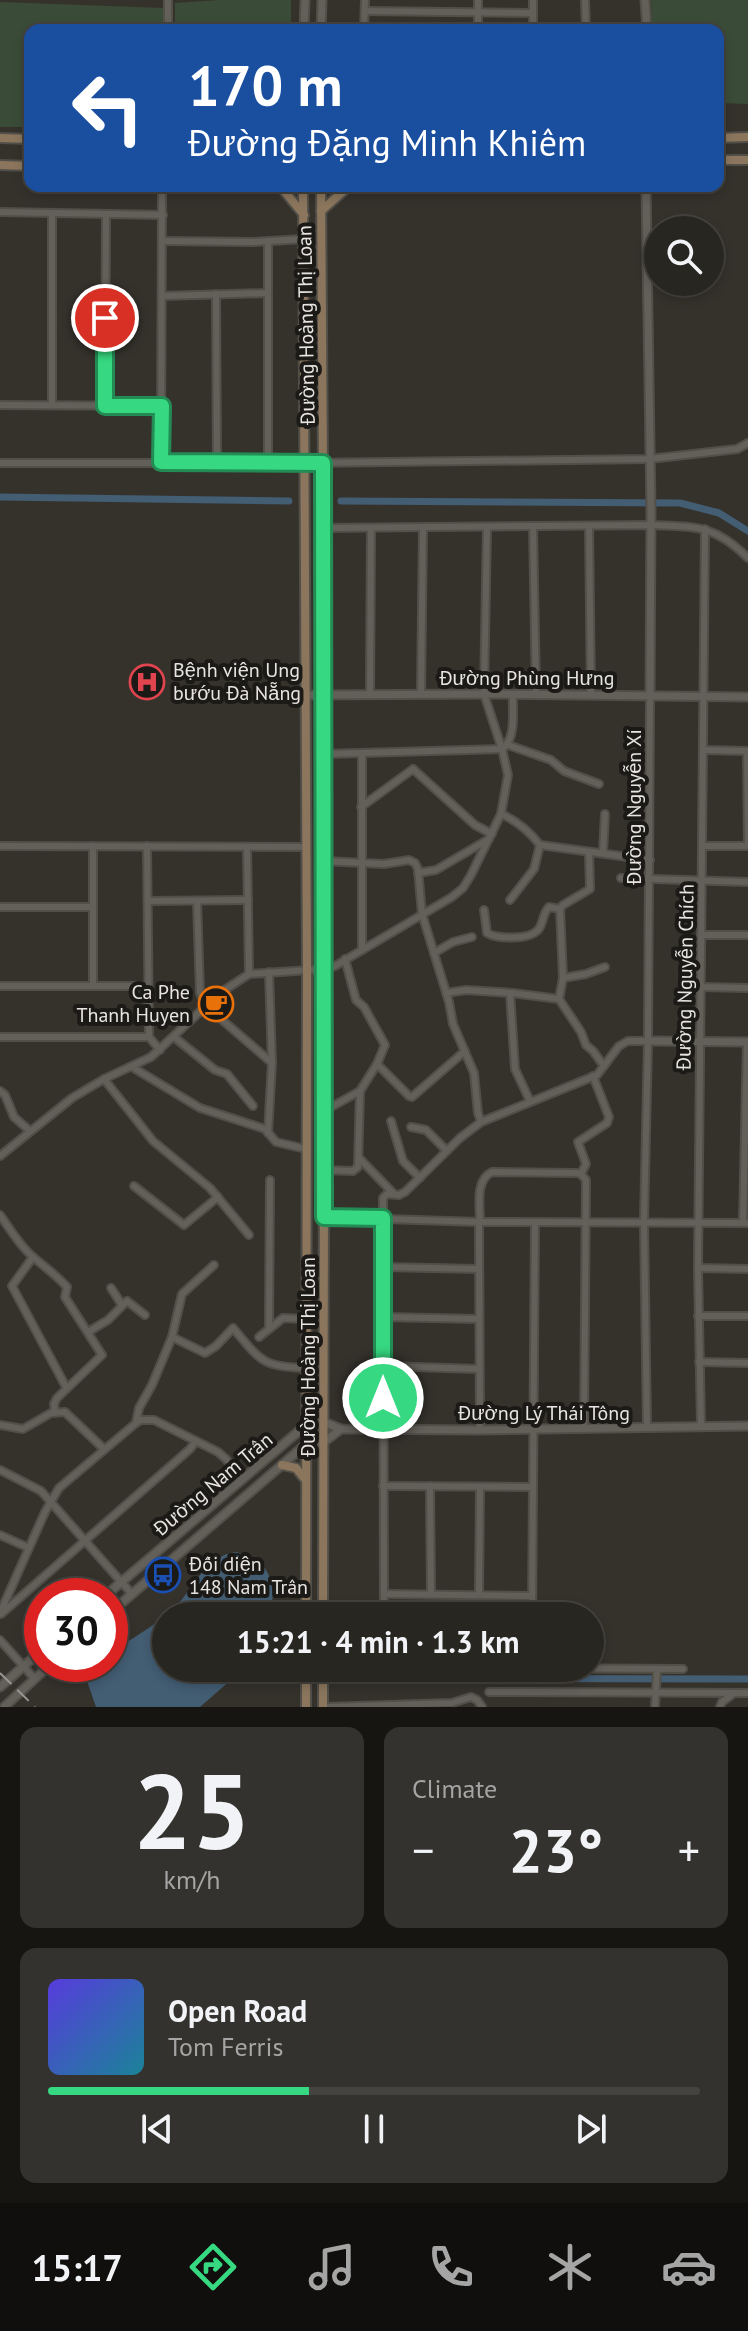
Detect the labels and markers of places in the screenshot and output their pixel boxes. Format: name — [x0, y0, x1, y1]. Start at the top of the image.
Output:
pin — [71, 284, 139, 352]
place label: Bệnh viện Ung bướu Đà Nẵng — [173, 657, 301, 706]
hospital icon: Bệnh viện Ung bướu Đà Nẵng — [128, 663, 166, 701]
place label: Ca Phe Thanh Huyen — [76, 979, 190, 1028]
cafe icon: Ca Phe Thanh Huyen — [197, 985, 235, 1023]
place label: Đối diện 148 Nam Trân — [188, 1551, 308, 1600]
bus stop icon: Đối diện 148 Nam Trân — [144, 1556, 182, 1594]

